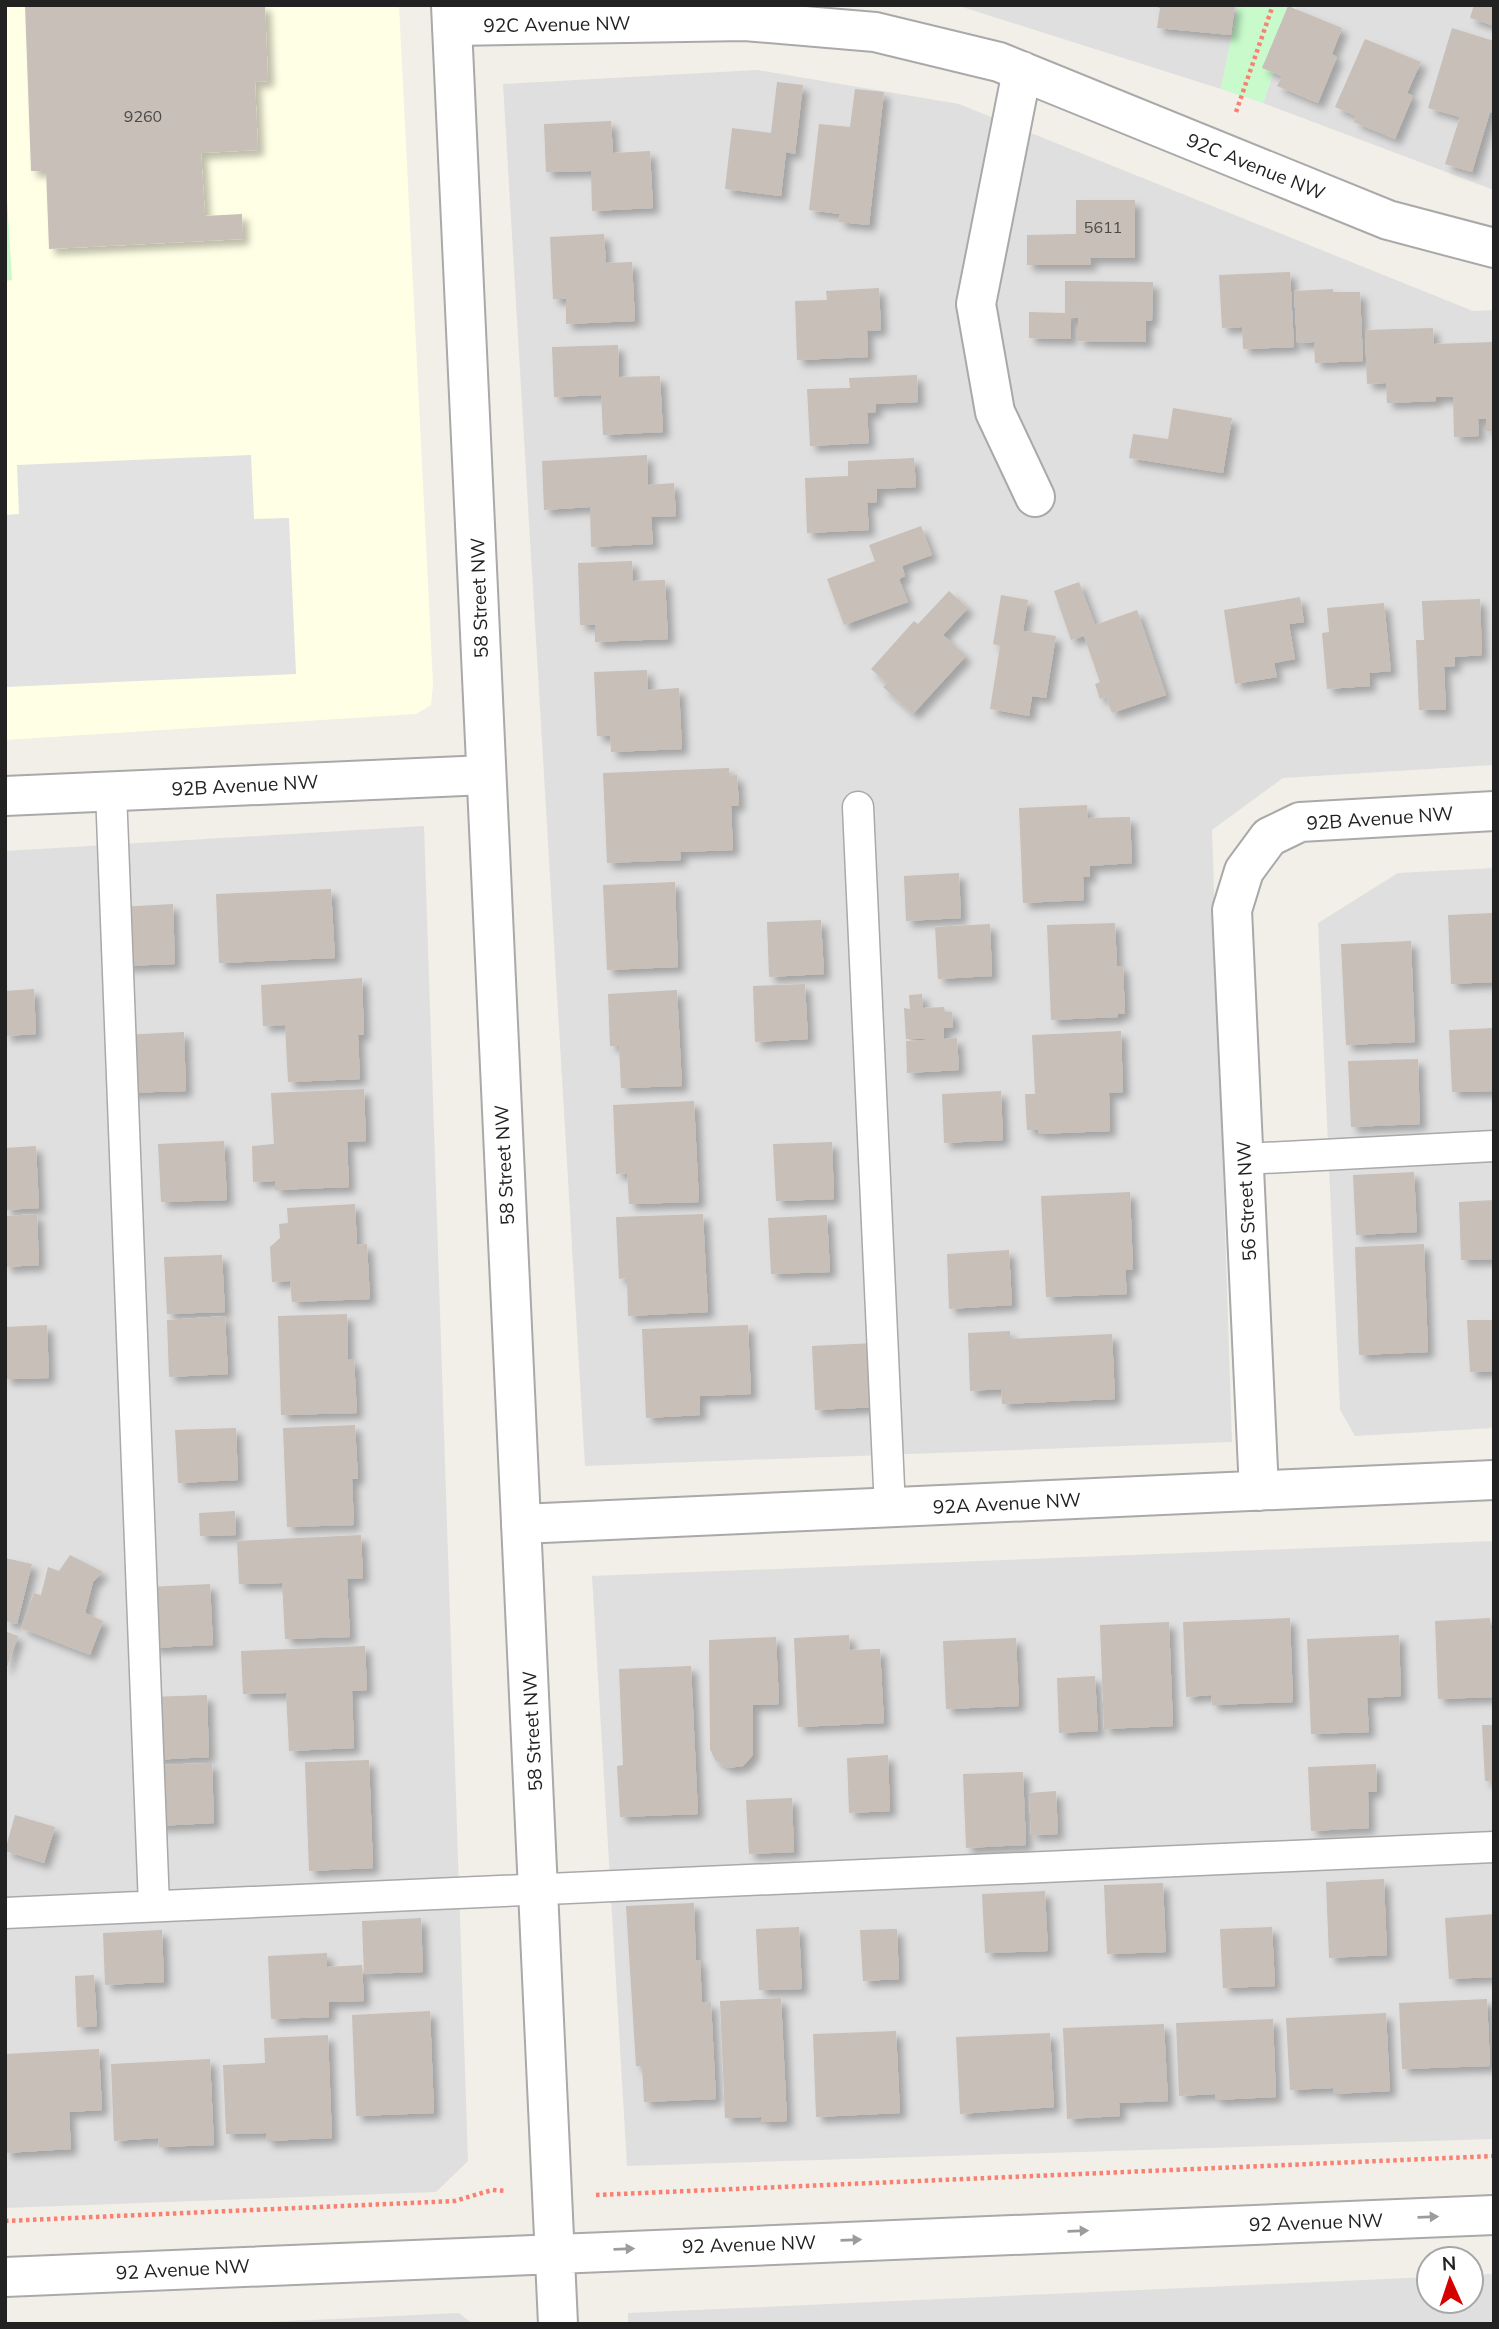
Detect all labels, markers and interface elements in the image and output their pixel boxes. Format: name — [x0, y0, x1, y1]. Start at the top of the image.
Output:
street label: 92C Avenue NW — [483, 11, 631, 37]
house number: 9260 — [124, 106, 162, 126]
street label: 92C Avenue NW — [1183, 127, 1329, 205]
house number: 5611 — [1084, 217, 1122, 237]
street label: 58 Street NW — [465, 537, 493, 659]
street label: 92B Avenue NW — [171, 769, 319, 801]
street label: 92B Avenue NW — [1306, 801, 1454, 835]
street label: 58 Street NW — [489, 1104, 519, 1226]
street label: 56 Street NW — [1231, 1140, 1261, 1262]
street label: 92A Avenue NW — [932, 1487, 1082, 1519]
street label: 58 Street NW — [517, 1670, 547, 1792]
street label: 92 Avenue NW — [1249, 2208, 1383, 2236]
one-way arrow — [1417, 2212, 1439, 2223]
one-way arrow — [1067, 2226, 1089, 2237]
street label: 92 Avenue NW — [682, 2230, 816, 2258]
one-way arrow — [840, 2235, 862, 2246]
one-way arrow — [613, 2244, 635, 2255]
north arrow — [1415, 2245, 1485, 2315]
text: N — [1441, 2251, 1457, 2275]
street label: 92 Avenue NW — [115, 2254, 251, 2284]

